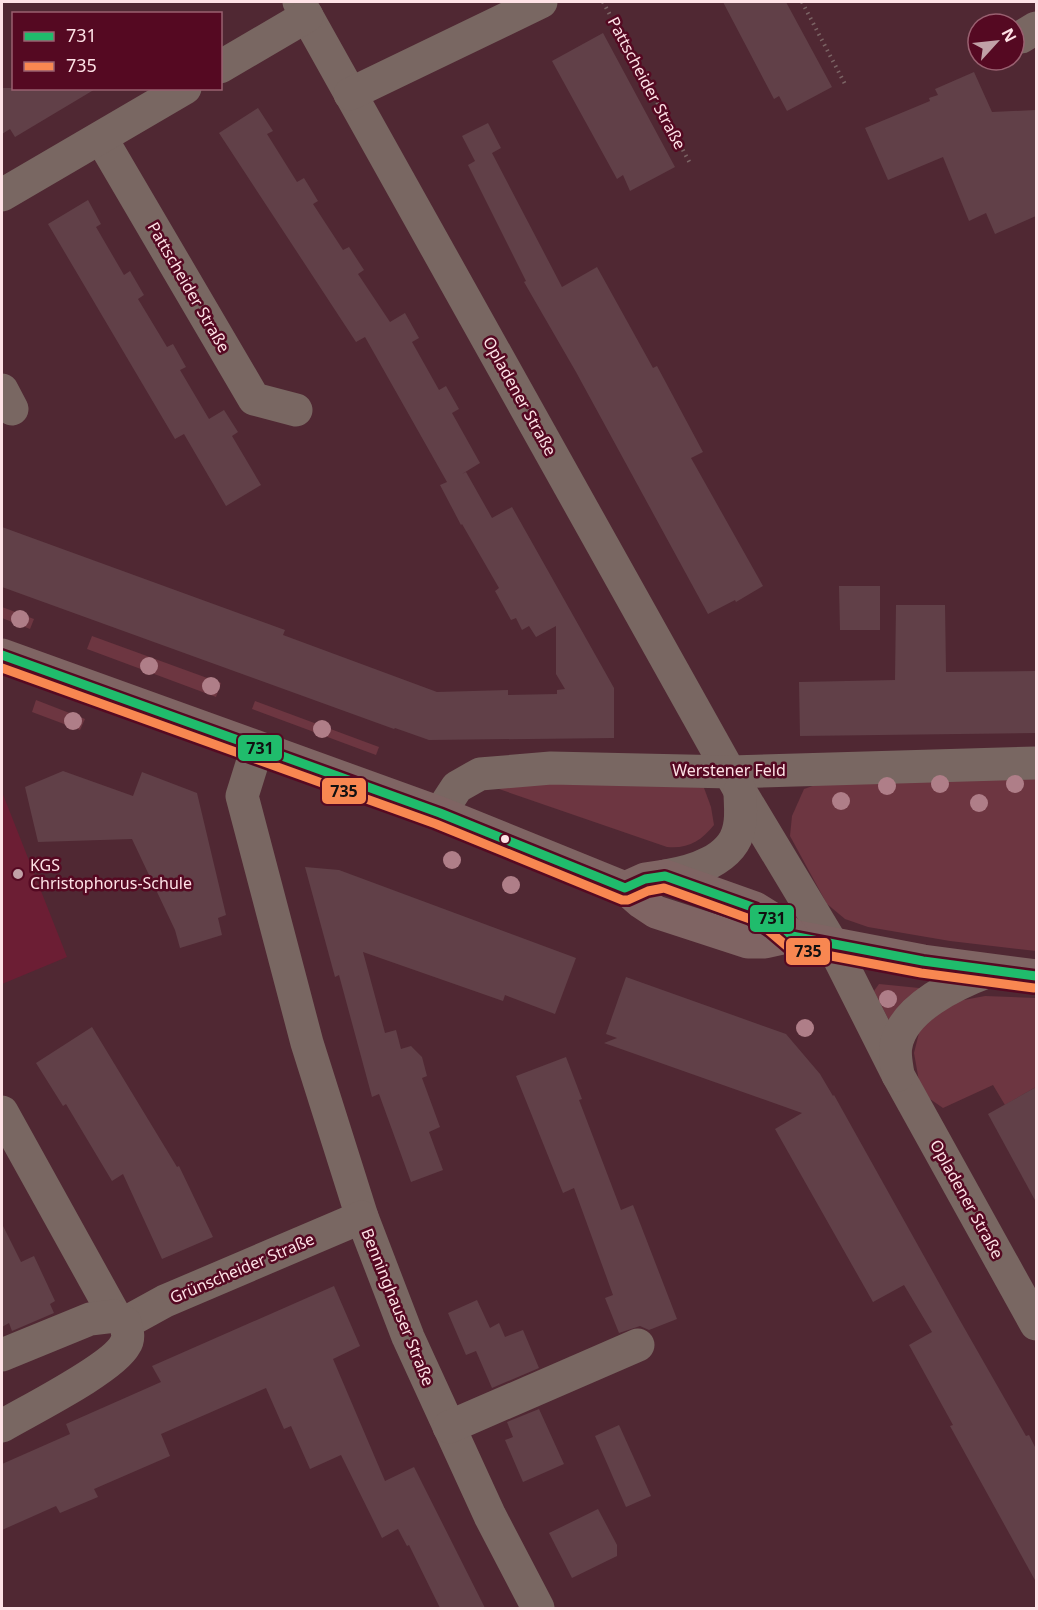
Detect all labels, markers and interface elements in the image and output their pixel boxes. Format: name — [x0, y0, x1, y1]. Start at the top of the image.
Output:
legend — [12, 12, 222, 90]
north arrow — [966, 12, 1026, 72]
street label: Pattscheider Straße — [603, 13, 691, 153]
text: 731 — [66, 23, 97, 47]
text: N — [997, 24, 1022, 46]
text: 735 — [66, 53, 97, 77]
street label: Pattscheider Straße — [143, 218, 235, 356]
street label: Opladener Straße — [478, 333, 562, 459]
line badge: 731 — [237, 734, 283, 762]
text: 731 — [246, 737, 274, 759]
street label: Werstener Feld — [672, 759, 786, 781]
line badge: 735 — [321, 777, 367, 805]
text: 735 — [330, 780, 358, 802]
unlabelled marker — [499, 833, 511, 845]
place label: KGS Christophorus-Schule — [30, 854, 192, 894]
marker: KGS Christophorus-Schule — [11, 867, 25, 881]
line badge: 731 — [749, 904, 795, 933]
text: 731 — [758, 907, 786, 929]
line badge: 735 — [785, 937, 831, 966]
text: 735 — [794, 940, 822, 962]
street label: Opladener Straße — [925, 1136, 1009, 1262]
street label: Benninghauser Straße — [356, 1225, 440, 1389]
street label: Grünscheider Straße — [166, 1228, 318, 1308]

